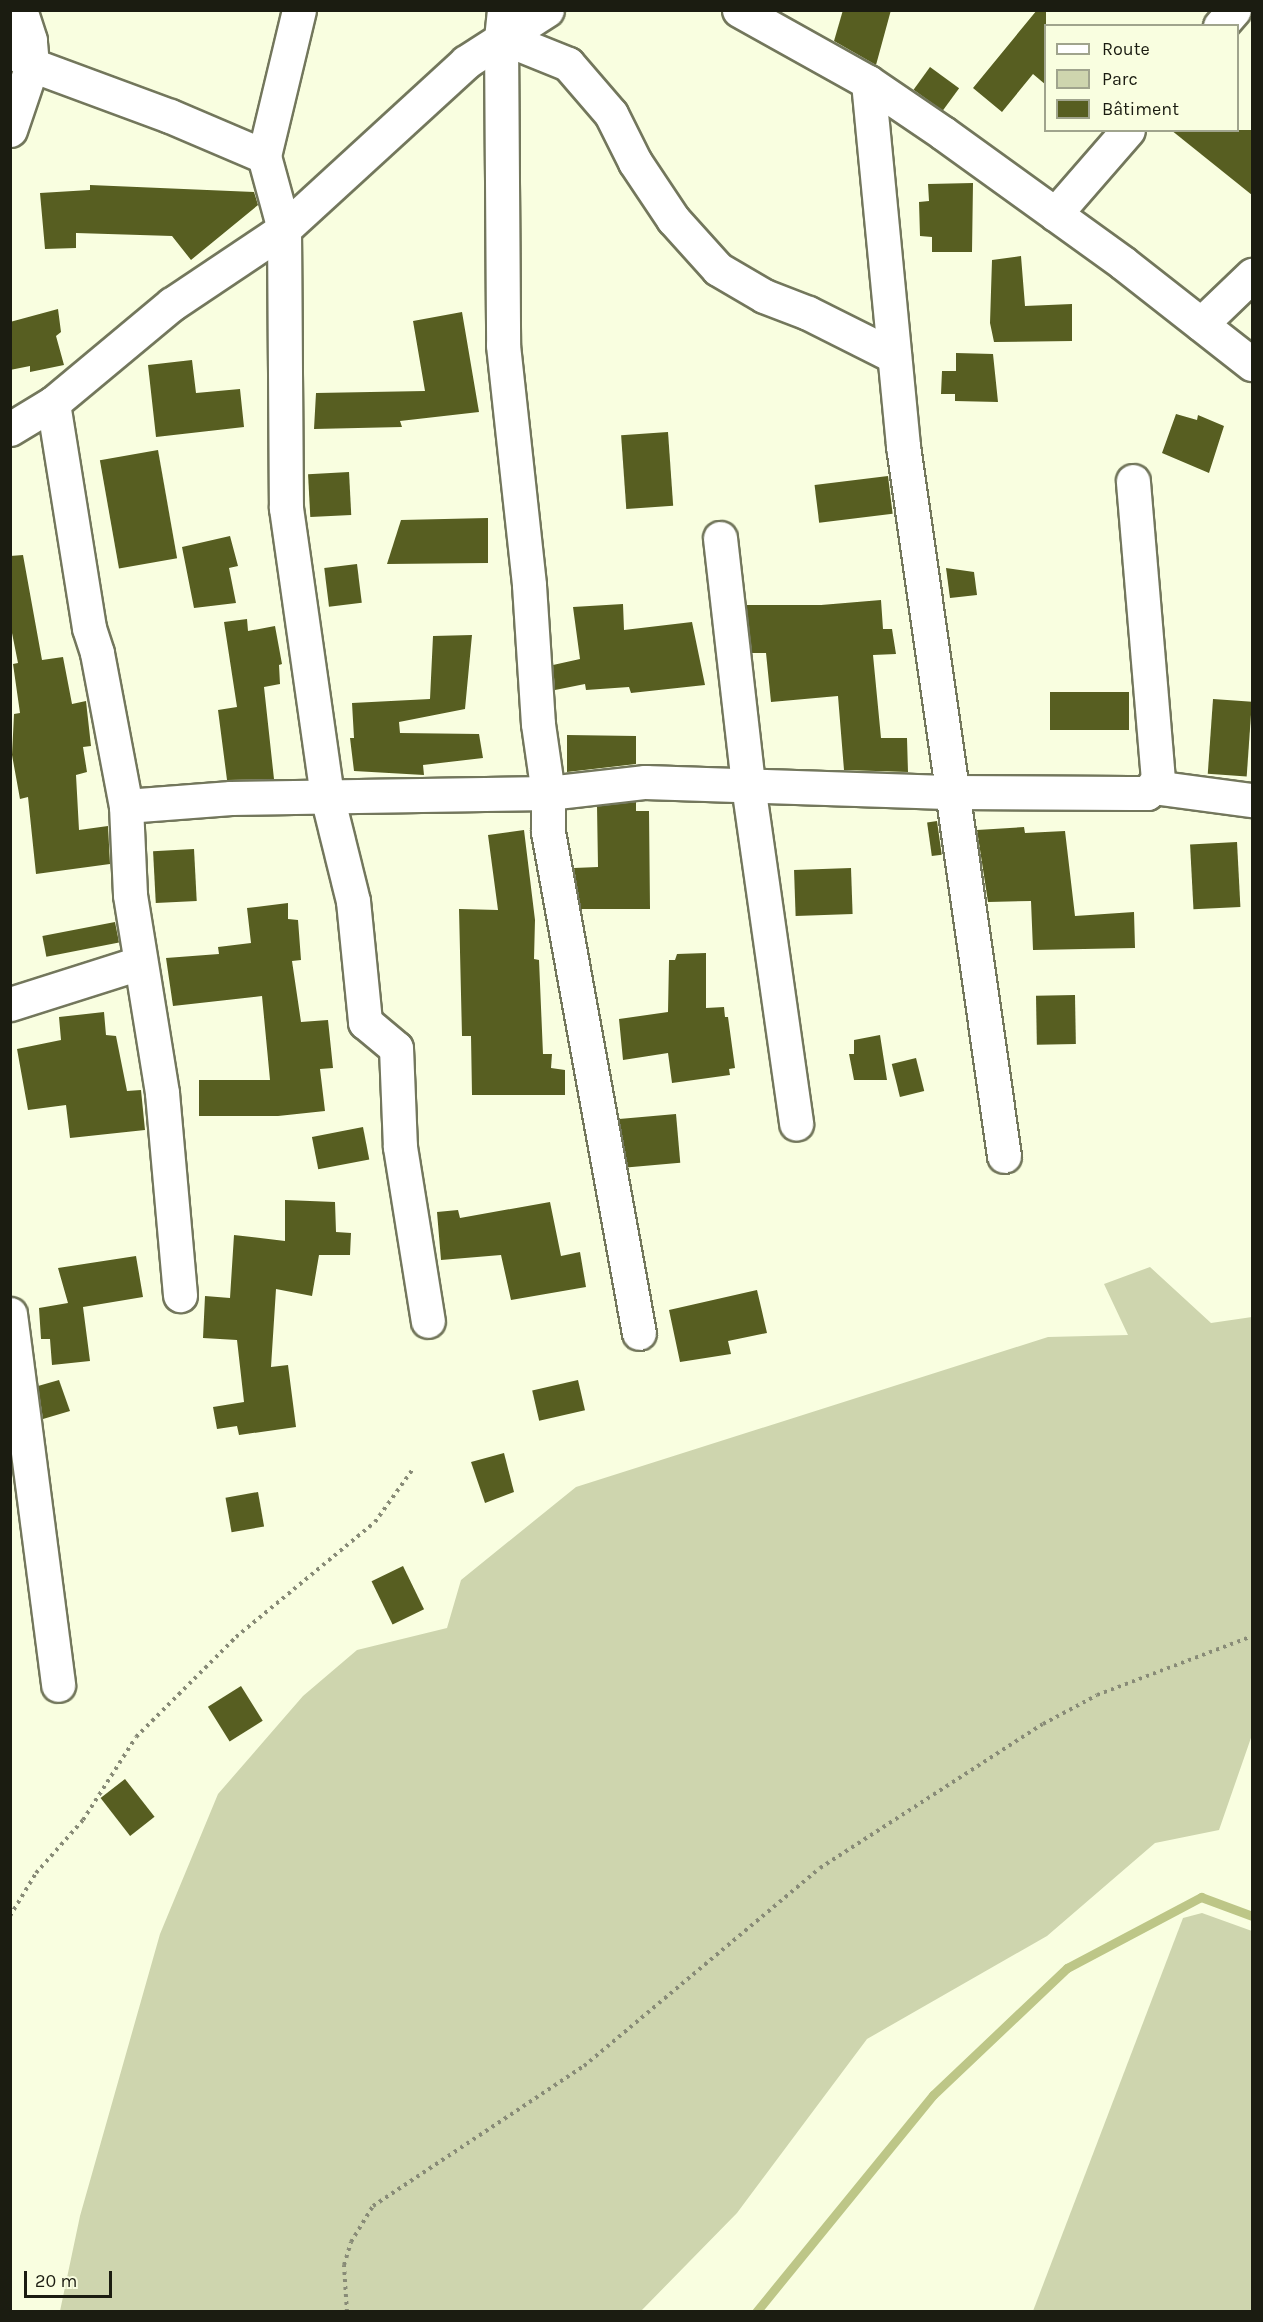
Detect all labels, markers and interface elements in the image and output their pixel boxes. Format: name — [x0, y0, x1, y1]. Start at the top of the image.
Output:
legend — [1044, 24, 1239, 132]
text: Route — [1102, 38, 1150, 60]
text: Parc — [1102, 68, 1138, 90]
text: Bâtiment — [1102, 98, 1179, 120]
scale bar — [27, 2259, 116, 2297]
text: 20 m — [35, 2270, 77, 2292]

